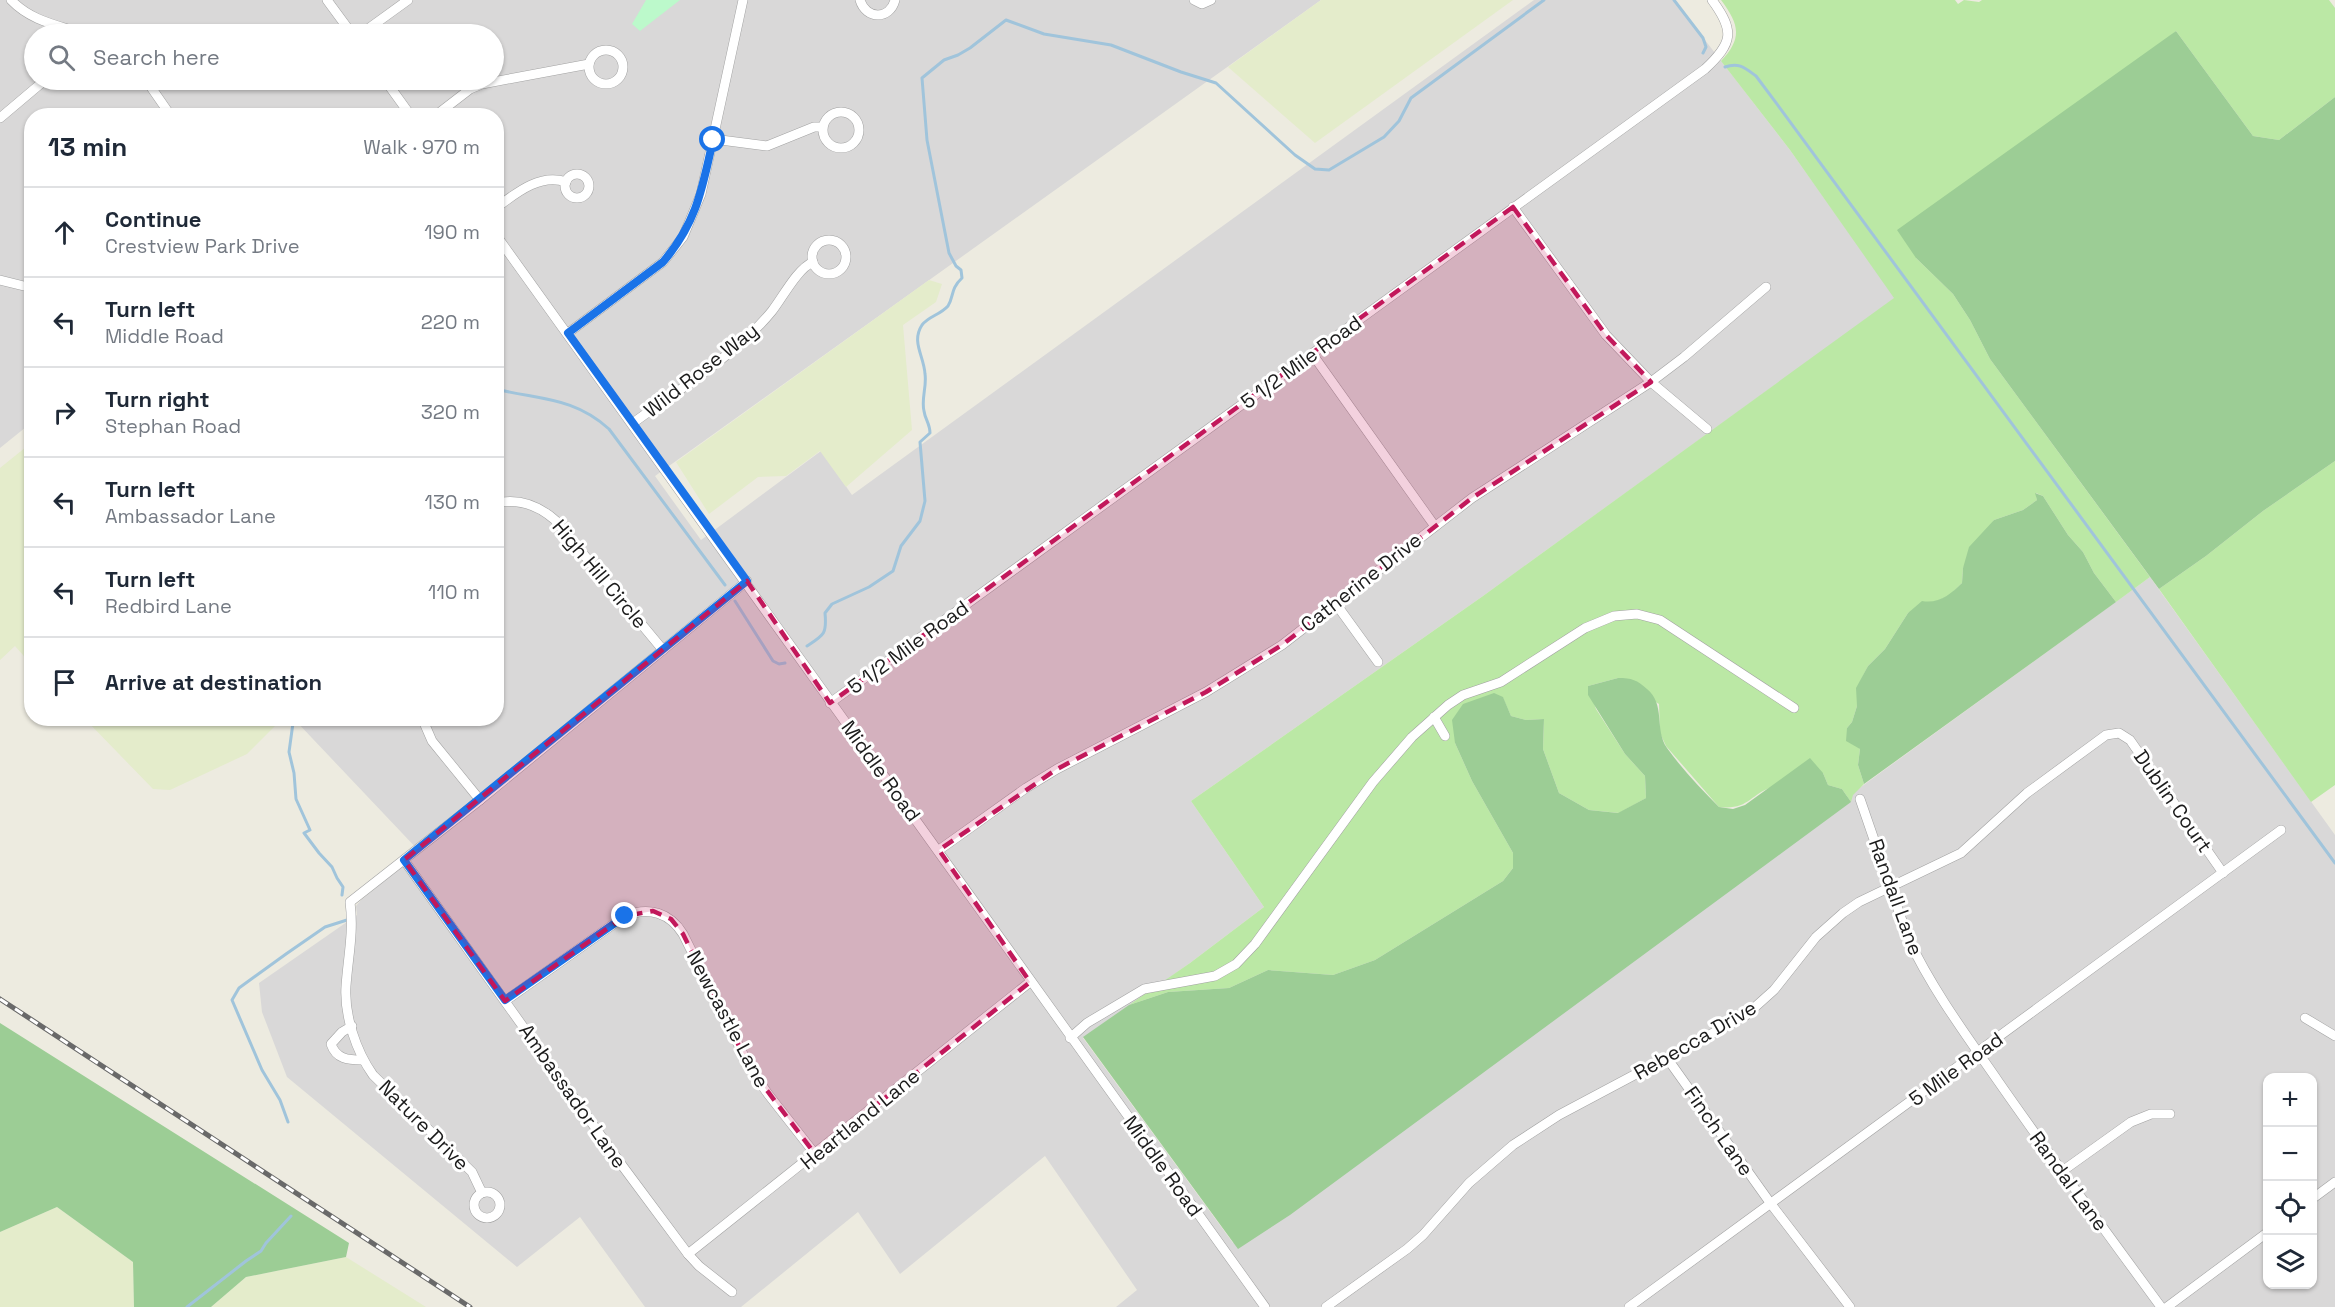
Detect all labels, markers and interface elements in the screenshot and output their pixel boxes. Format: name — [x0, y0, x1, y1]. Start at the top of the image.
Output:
search box — [24, 24, 504, 90]
icon: search — [45, 41, 78, 74]
text: Search here — [93, 43, 220, 71]
route start — [699, 126, 725, 152]
text: 13 min — [48, 130, 127, 164]
text: Walk · 970 m — [363, 134, 480, 160]
text: Continue — [105, 205, 201, 233]
icon: ahead — [48, 216, 81, 249]
text: 190 m — [424, 219, 480, 245]
text: Crestview Park Drive — [105, 233, 300, 259]
text: Turn left — [105, 295, 195, 323]
icon: left — [48, 306, 81, 339]
text: 220 m — [421, 309, 480, 335]
street label: 5 1/2 Mile Road — [1235, 309, 1367, 415]
street label: Wild Rose Way — [638, 317, 764, 423]
text: Middle Road — [105, 323, 224, 349]
text: Turn right — [105, 385, 210, 413]
icon: right — [48, 396, 81, 429]
text: 320 m — [421, 399, 480, 425]
text: Stephan Road — [105, 413, 241, 439]
text: Turn left — [105, 475, 195, 503]
icon: left — [48, 486, 81, 519]
text: 130 m — [424, 489, 480, 515]
text: Ambassador Lane — [105, 503, 276, 529]
street label: High Hill Circle — [547, 514, 653, 634]
street label: Catherine Drive — [1295, 527, 1427, 637]
text: Turn left — [105, 565, 195, 593]
icon: left — [48, 576, 81, 609]
text: 110 m — [428, 579, 480, 605]
text: Redbird Lane — [105, 593, 232, 619]
street label: 5 1/2 Mile Road — [842, 594, 974, 700]
icon: arrive — [48, 666, 81, 699]
text: Arrive at destination — [105, 668, 322, 696]
street label: Middle Road — [836, 715, 926, 827]
street label: Dublin Court — [2128, 744, 2218, 858]
street label: Randall Lane — [1863, 835, 1929, 959]
route end — [611, 902, 637, 928]
street label: Newcastle Lane — [681, 946, 775, 1092]
street label: Rebecca Drive — [1629, 994, 1761, 1086]
street label: Ambassador Lane — [513, 1019, 633, 1173]
street label: 5 Mile Road — [1904, 1026, 2008, 1112]
street label: Heartland Lane — [795, 1063, 925, 1175]
map controls — [2263, 1073, 2317, 1289]
button: + — [2263, 1073, 2317, 1127]
street label: Nature Drive — [373, 1074, 475, 1176]
street label: Finch Lane — [1679, 1081, 1759, 1181]
street label: Middle Road — [1118, 1110, 1208, 1222]
street label: Randal Lane — [2024, 1126, 2114, 1236]
button: − — [2263, 1127, 2317, 1181]
button: locate — [2263, 1181, 2317, 1235]
button: layers — [2263, 1235, 2317, 1289]

